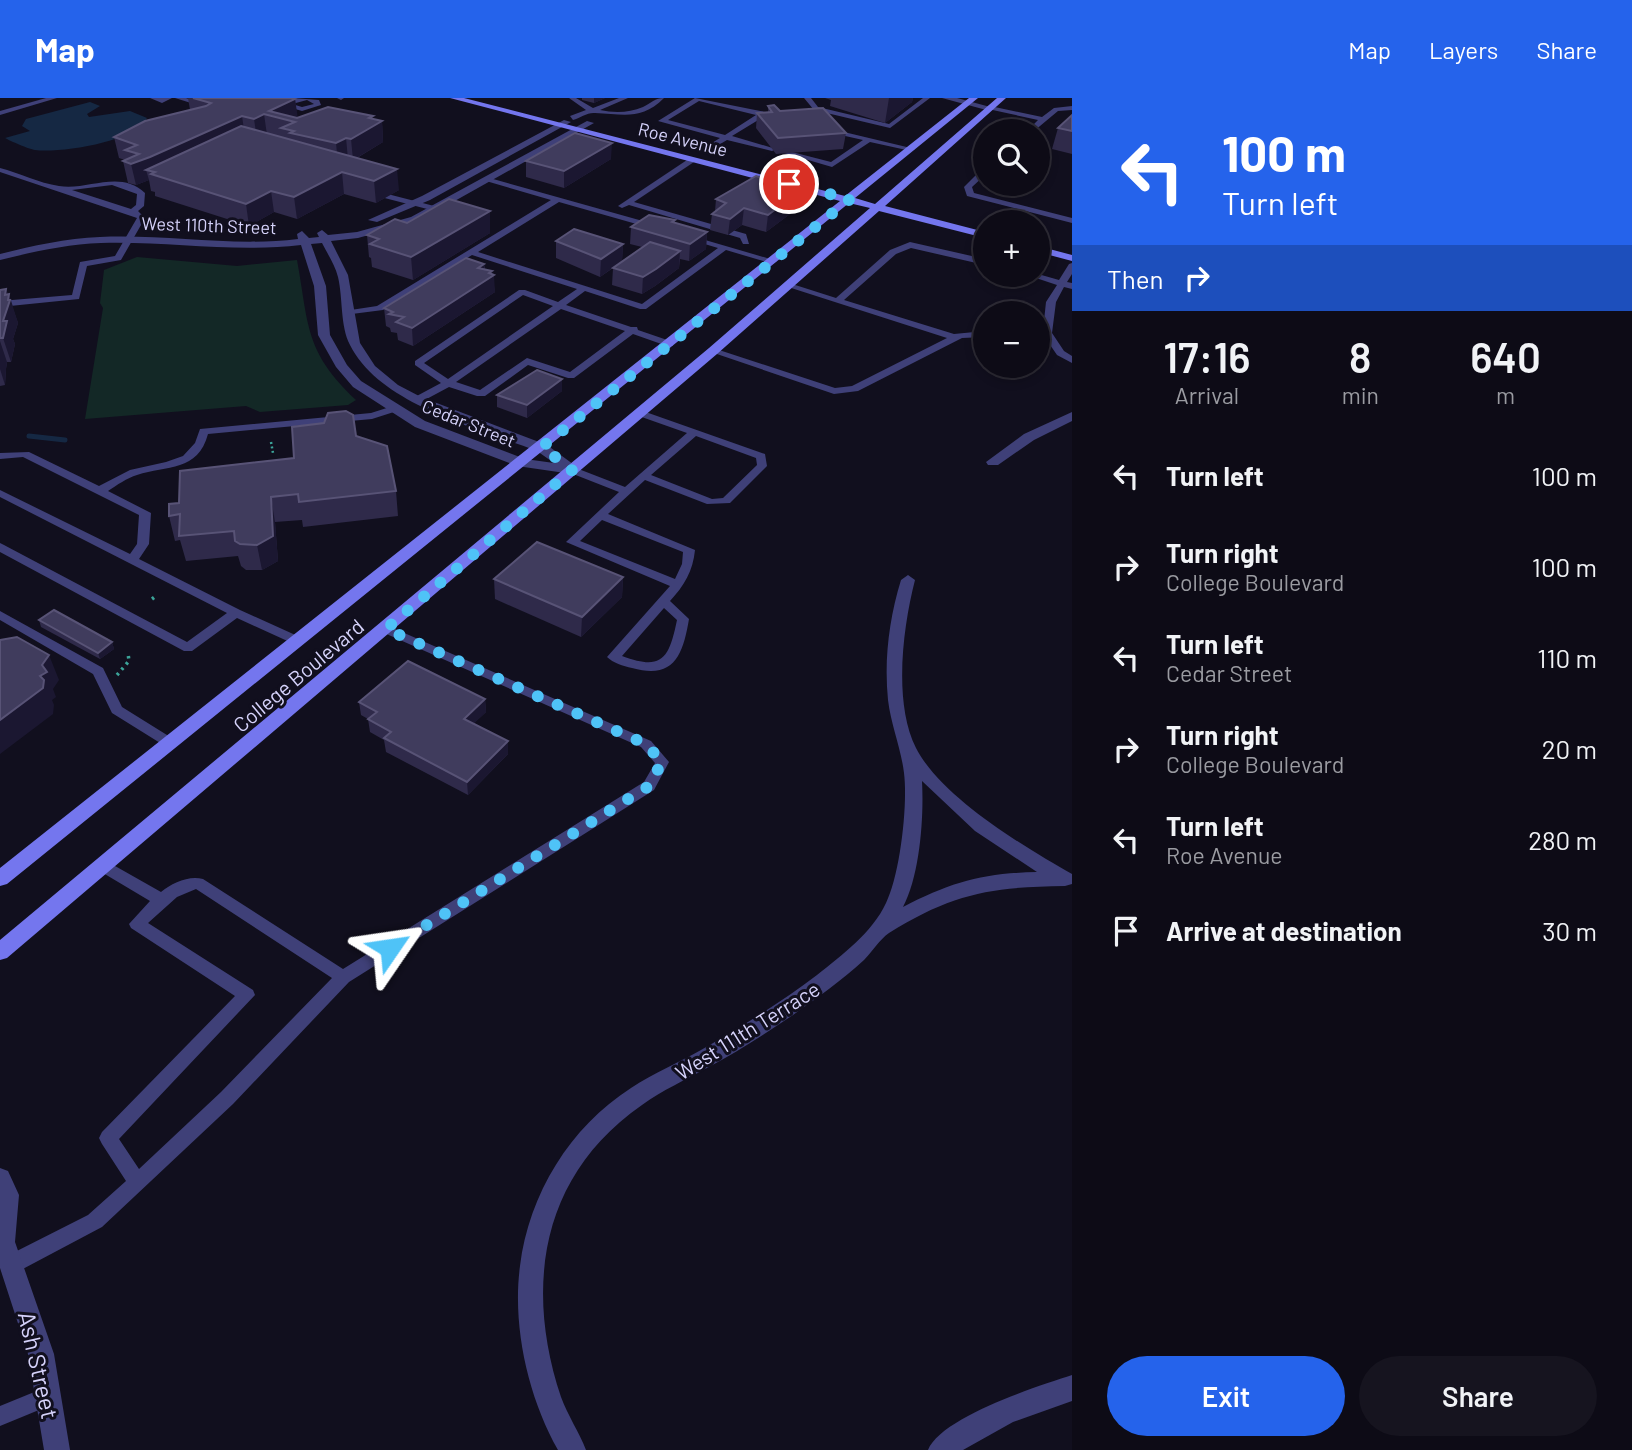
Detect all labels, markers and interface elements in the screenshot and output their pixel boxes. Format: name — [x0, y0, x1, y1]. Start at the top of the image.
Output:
text: Map — [35, 29, 95, 69]
text: Map — [1348, 35, 1391, 64]
text: Layers — [1429, 35, 1498, 64]
text: Share — [1536, 35, 1597, 64]
street label: Roe Avenue — [636, 117, 730, 161]
map controls — [973, 119, 1050, 378]
button: search — [973, 119, 1050, 196]
text: 100 m — [1222, 123, 1346, 182]
icon: left — [1107, 126, 1198, 217]
pin — [759, 154, 819, 214]
icon: arrive — [770, 165, 808, 203]
text: Turn left — [1222, 183, 1339, 221]
button: + — [973, 210, 1050, 287]
street label: West 110th Street — [141, 212, 277, 238]
icon: right — [1178, 259, 1216, 297]
text: Then — [1107, 263, 1164, 294]
button: − — [973, 301, 1050, 378]
text: 17:16 — [1163, 331, 1250, 381]
text: 8 — [1349, 331, 1372, 381]
text: 640 — [1470, 331, 1541, 381]
text: Arrival — [1175, 381, 1239, 409]
text: min — [1342, 381, 1379, 409]
text: m — [1496, 381, 1515, 409]
street label: Cedar Street — [419, 394, 519, 452]
icon: left — [1107, 457, 1145, 495]
text: Turn left — [1166, 460, 1264, 491]
text: 100 m — [1532, 460, 1597, 491]
text: Turn right — [1166, 537, 1279, 568]
icon: right — [1107, 548, 1145, 586]
text: 100 m — [1532, 551, 1597, 582]
text: College Boulevard — [1166, 568, 1344, 596]
street label: College Boulevard — [228, 613, 368, 737]
text: Turn left — [1166, 628, 1264, 659]
icon: left — [1107, 639, 1145, 677]
text: 110 m — [1537, 642, 1597, 673]
text: Cedar Street — [1166, 659, 1292, 687]
text: Turn right — [1166, 719, 1279, 750]
icon: right — [1107, 730, 1145, 768]
text: 20 m — [1542, 733, 1597, 764]
text: College Boulevard — [1166, 750, 1344, 778]
text: Turn left — [1166, 810, 1264, 841]
icon: left — [1107, 821, 1145, 859]
text: 280 m — [1528, 824, 1597, 855]
text: Roe Avenue — [1166, 841, 1283, 869]
position arrow — [353, 911, 427, 985]
icon: arrive — [1107, 912, 1145, 950]
text: Arrive at destination — [1166, 915, 1402, 946]
text: 30 m — [1542, 915, 1597, 946]
street label: West 111th Terrace — [670, 976, 824, 1084]
street label: Ash Street — [13, 1308, 65, 1422]
button: Exit — [1107, 1356, 1345, 1436]
button: Share — [1359, 1356, 1597, 1436]

